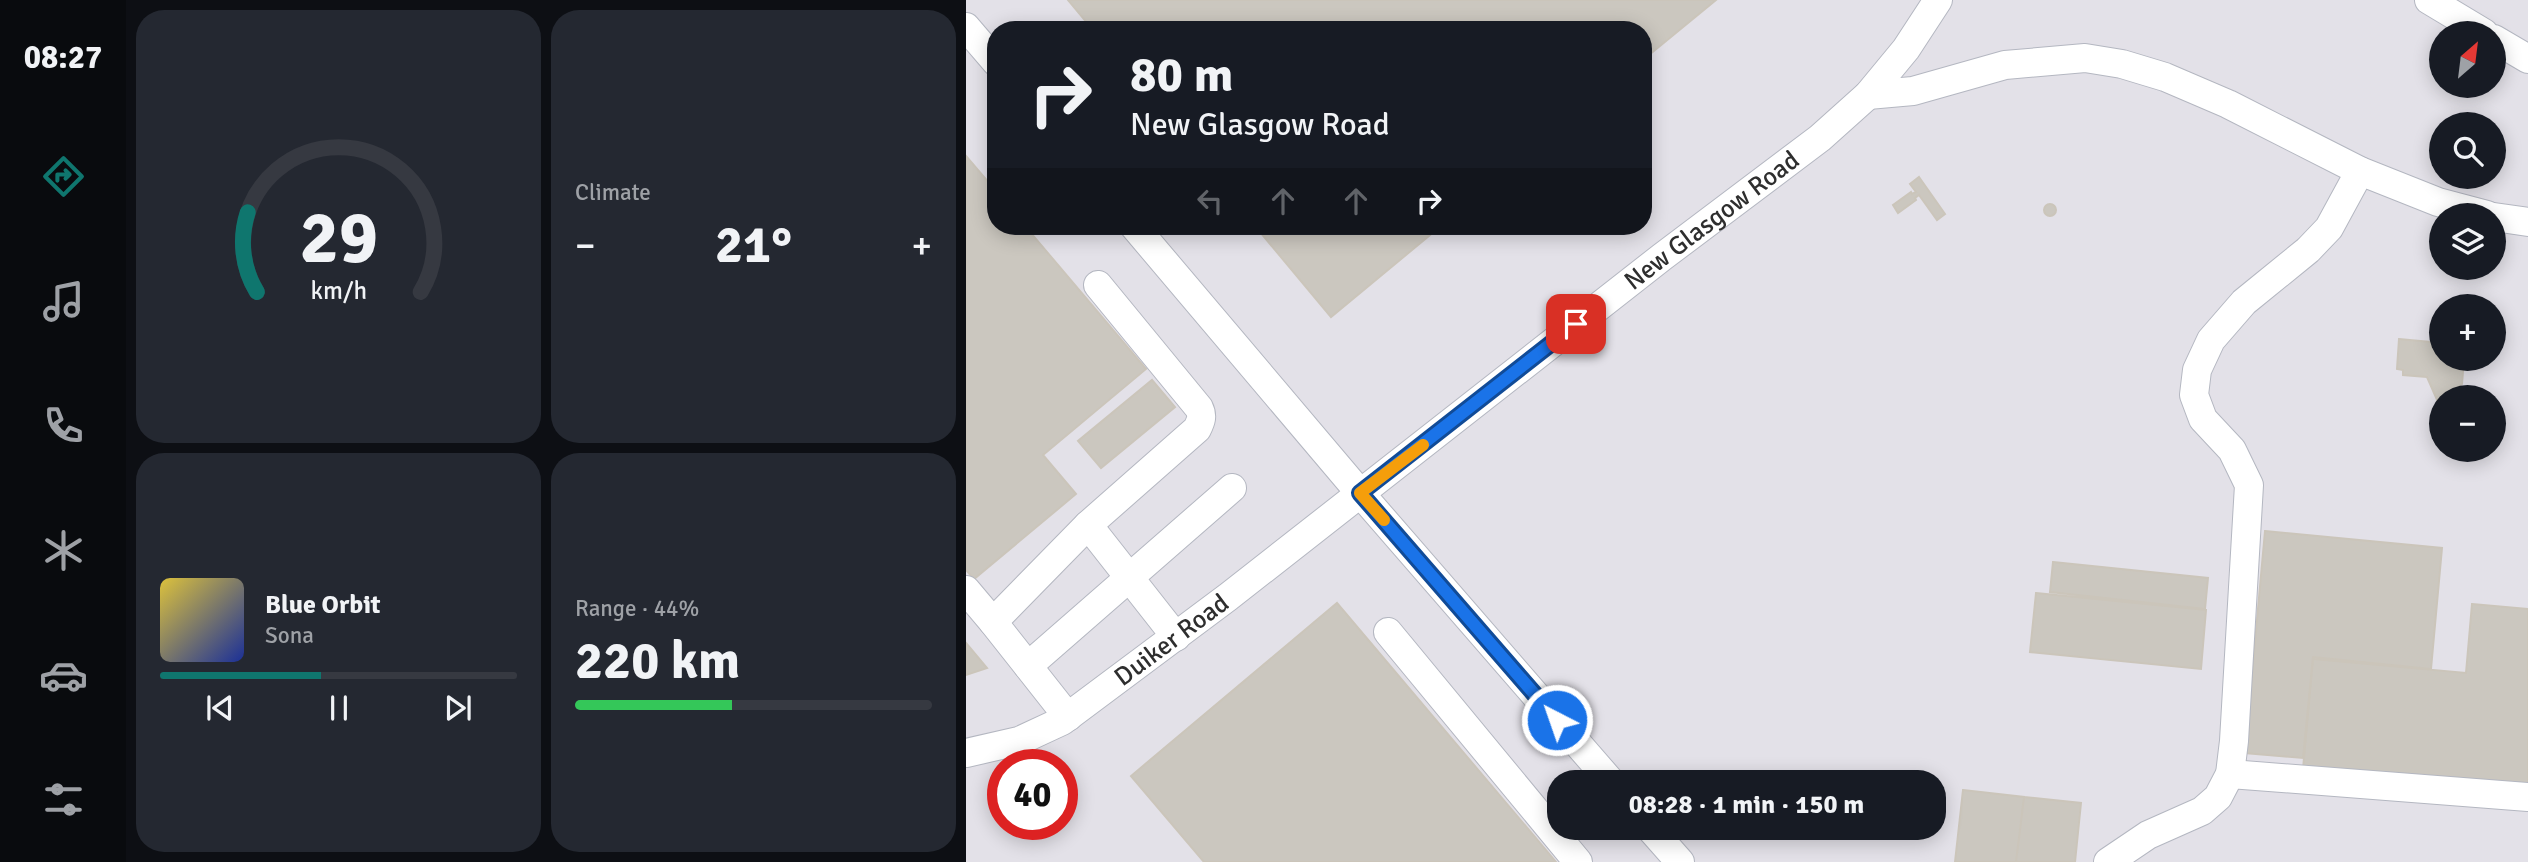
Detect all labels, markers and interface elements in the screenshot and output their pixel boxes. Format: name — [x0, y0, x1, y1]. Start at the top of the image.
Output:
north arrow — [2429, 21, 2506, 98]
map controls — [2429, 21, 2506, 462]
text: 08:27 — [24, 38, 102, 77]
text: 80 m — [1130, 45, 1233, 105]
icon: right — [1015, 49, 1106, 140]
text: New Glasgow Road — [1130, 105, 1390, 144]
button: search — [2429, 112, 2506, 189]
street label: New Glasgow Road — [1618, 144, 1806, 297]
icon: directions — [39, 152, 88, 201]
text: Climate — [575, 178, 651, 207]
icon: left — [1191, 182, 1229, 220]
icon: ahead — [1264, 182, 1302, 220]
icon: ahead — [1337, 182, 1375, 220]
icon: right — [1410, 182, 1448, 220]
text: 29 — [299, 195, 378, 284]
button: layers — [2429, 203, 2506, 280]
text: 21° — [715, 213, 792, 277]
text: − — [575, 222, 596, 269]
text: + — [911, 222, 932, 269]
text: km/h — [310, 275, 367, 306]
icon: music — [39, 277, 88, 326]
pin — [1546, 294, 1606, 354]
button: + — [2429, 294, 2506, 371]
icon: arrive — [1557, 305, 1595, 343]
button: − — [2429, 385, 2506, 462]
icon: phone — [39, 401, 88, 450]
icon: climate — [39, 526, 88, 575]
street label: Duiker Road — [1108, 587, 1235, 693]
text: Blue Orbit — [265, 589, 381, 621]
text: Range · 44% — [575, 594, 699, 623]
text: Sona — [265, 621, 314, 650]
text: 220 km — [575, 629, 740, 693]
icon: car — [39, 651, 88, 700]
position arrow — [1520, 683, 1594, 757]
icon: previous — [201, 689, 239, 727]
icon: pause — [320, 689, 358, 727]
icon: next — [439, 689, 477, 727]
speed limit sign: 40 — [987, 749, 1078, 840]
icon: filters — [39, 775, 88, 824]
text: 08:28 · 1 min · 150 m — [1629, 789, 1864, 821]

